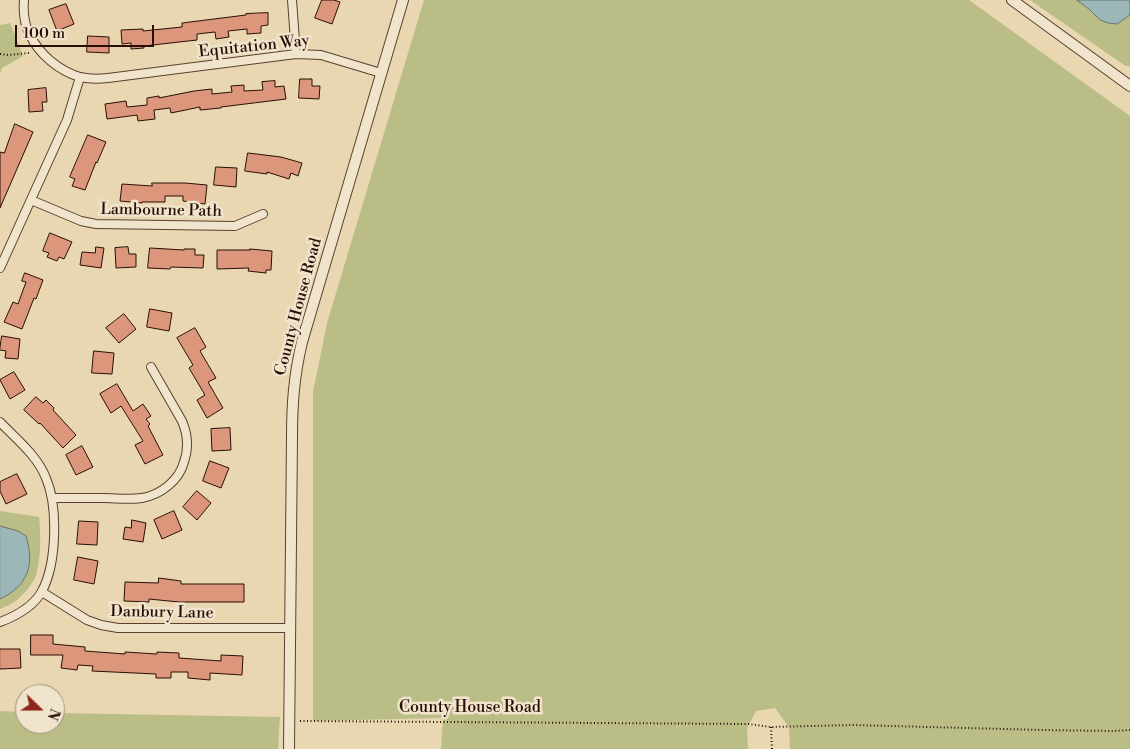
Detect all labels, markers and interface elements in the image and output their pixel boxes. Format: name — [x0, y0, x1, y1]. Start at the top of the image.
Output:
scale bar — [18, 15, 156, 47]
text: 100 m — [23, 24, 65, 43]
street label: Equitation Way — [198, 32, 310, 62]
street label: Lambourne Path — [100, 200, 222, 222]
street label: County House Road — [271, 236, 327, 378]
street label: Danbury Lane — [110, 603, 214, 623]
north arrow — [15, 684, 65, 734]
street label: County House Road — [399, 698, 541, 718]
text: N — [43, 706, 63, 723]

